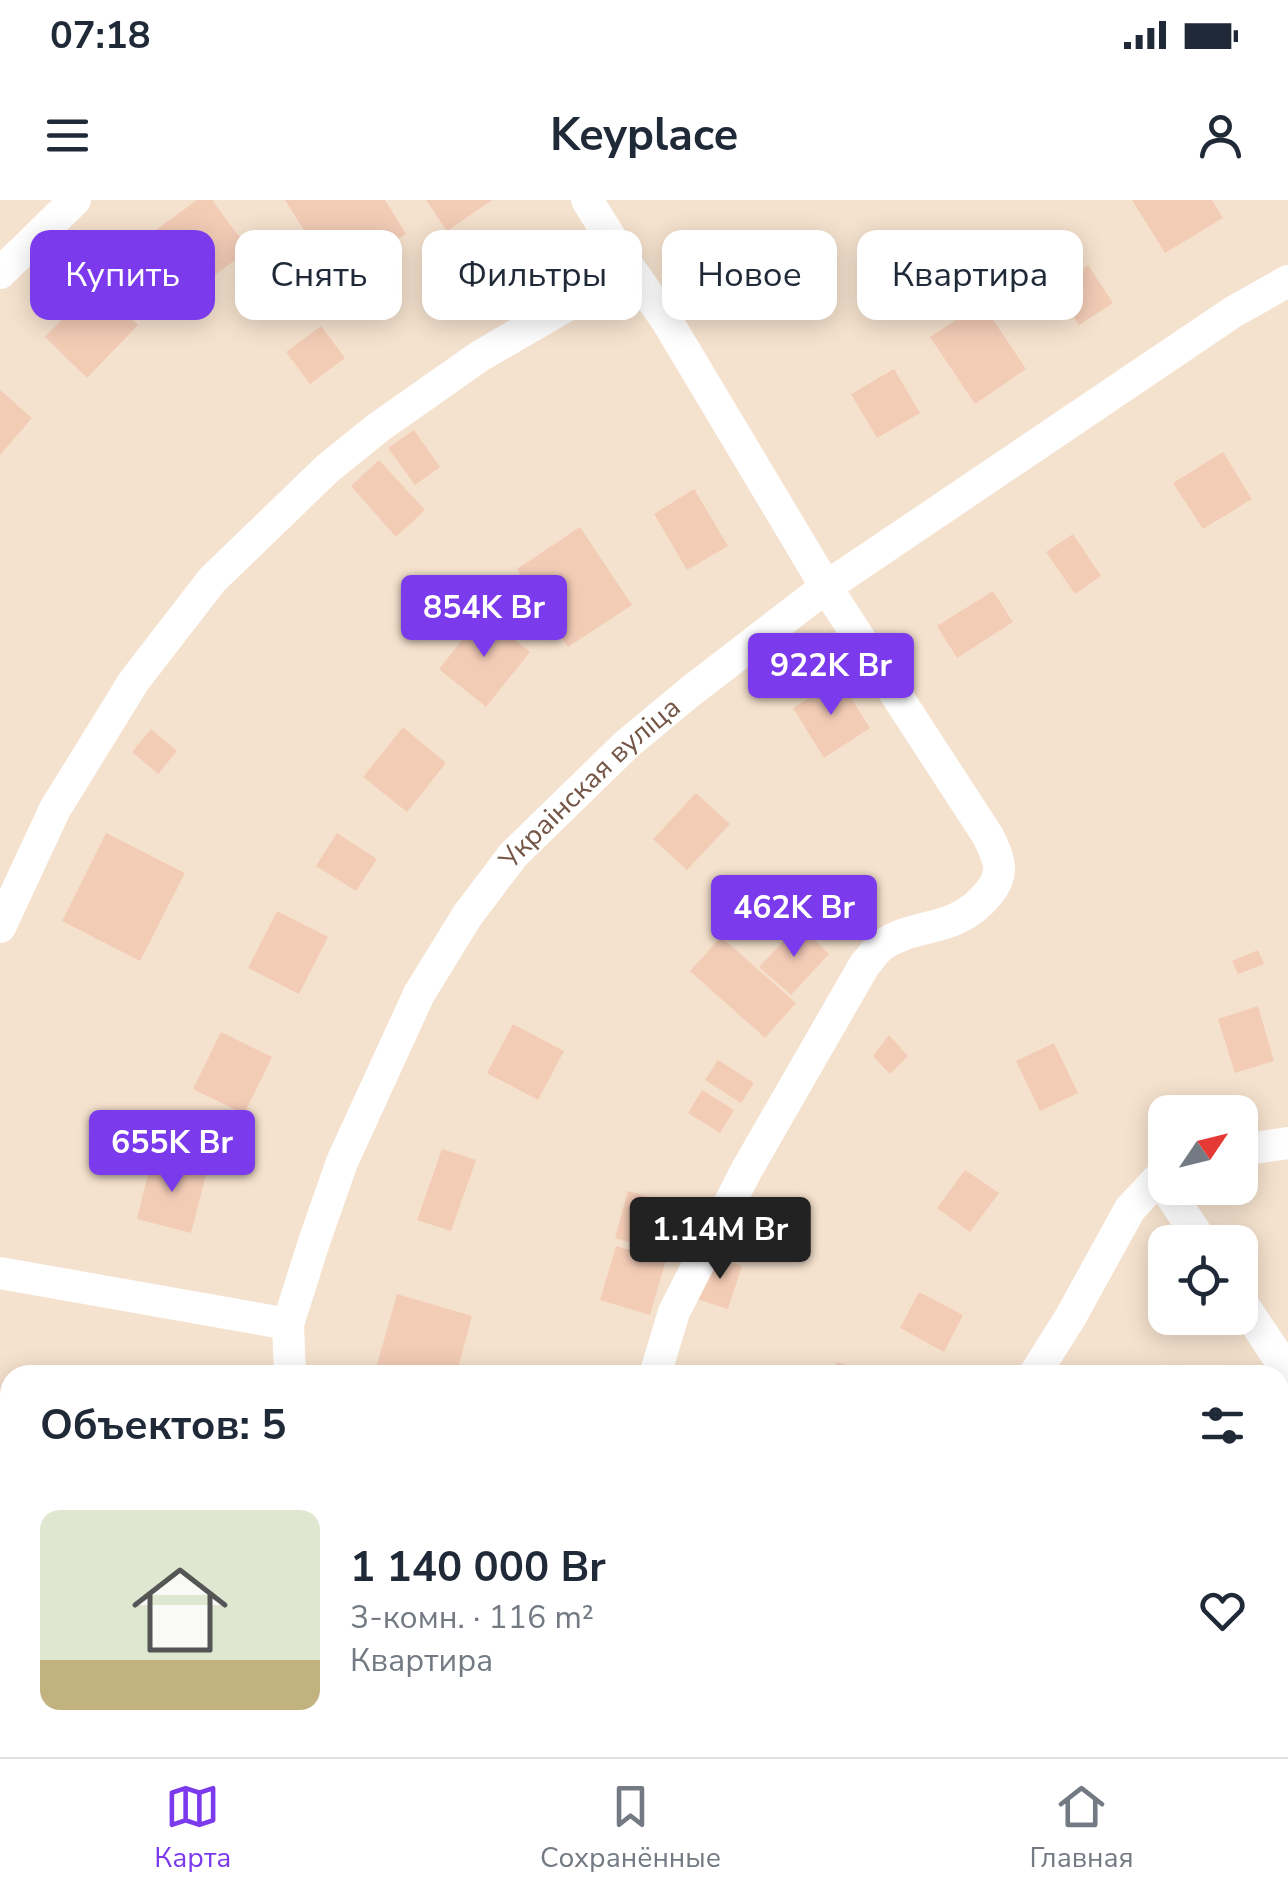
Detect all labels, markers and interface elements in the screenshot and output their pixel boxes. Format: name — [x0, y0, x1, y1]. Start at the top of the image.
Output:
text: 07:18 — [50, 10, 151, 61]
text: Keyplace — [550, 105, 738, 166]
icon: menu — [40, 108, 95, 163]
icon: person — [1193, 108, 1248, 163]
chip: Купить — [30, 230, 215, 320]
chip: Снять — [235, 230, 402, 320]
chip: Фильтры — [422, 230, 642, 320]
chip: Новое — [662, 230, 837, 320]
chip: Квартира — [857, 230, 1083, 320]
pin: 854K Br — [392, 575, 576, 660]
text: 854K Br — [423, 586, 545, 629]
pin: 922K Br — [739, 633, 923, 718]
text: 922K Br — [770, 644, 892, 687]
street label: Украінская вуліца — [490, 689, 688, 877]
pin: 462K Br — [702, 875, 886, 960]
text: 462K Br — [733, 886, 855, 929]
north arrow — [1148, 1095, 1258, 1205]
map controls — [1148, 1095, 1258, 1335]
pin: 655K Br — [80, 1110, 264, 1195]
text: 655K Br — [111, 1121, 233, 1164]
pin: 1.14M Br — [617, 1197, 823, 1282]
text: 1.14M Br — [652, 1208, 788, 1251]
button: locate — [1148, 1225, 1258, 1335]
text: Объектов: 5 — [40, 1397, 286, 1454]
icon: filters — [1195, 1398, 1250, 1453]
text: 1 140 000 Br — [350, 1539, 606, 1596]
icon: home — [120, 1550, 240, 1670]
icon: heart — [1195, 1583, 1250, 1638]
text: 3-комн. · 116 m² — [350, 1596, 594, 1639]
text: Квартира — [350, 1639, 493, 1682]
tab: Карта — [154, 1779, 231, 1877]
tab: Сохранённые — [540, 1779, 721, 1877]
tab: Главная — [1029, 1779, 1134, 1877]

